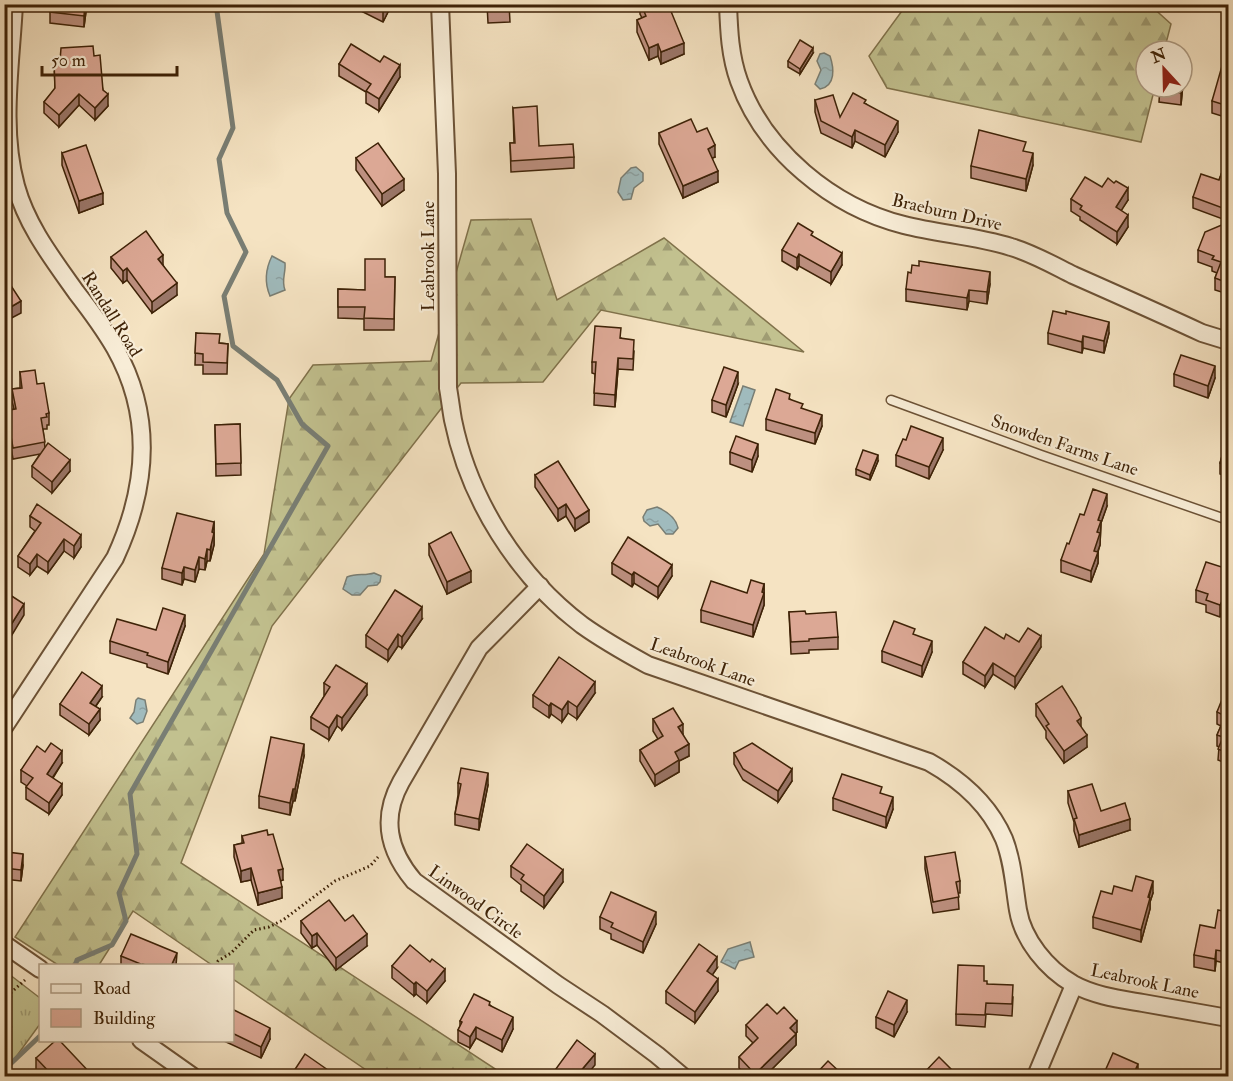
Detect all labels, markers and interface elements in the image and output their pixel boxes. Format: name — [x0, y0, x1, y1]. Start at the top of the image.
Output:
scale bar — [42, 39, 177, 77]
north arrow — [1134, 39, 1194, 99]
text: N — [1147, 44, 1170, 68]
text: 50 m — [51, 49, 86, 72]
street label: Braeburn Drive — [890, 189, 1005, 236]
street label: Leabrook Lane — [417, 200, 440, 311]
street label: Randall Road — [76, 267, 147, 361]
street label: Snowden Farms Lane — [988, 409, 1142, 482]
street label: Leabrook Lane — [647, 633, 759, 692]
street label: Linwood Circle — [424, 860, 528, 945]
street label: Leabrook Lane — [1089, 959, 1202, 1004]
legend — [39, 964, 234, 1042]
text: Road — [93, 977, 131, 1000]
text: Building — [93, 1007, 156, 1030]

